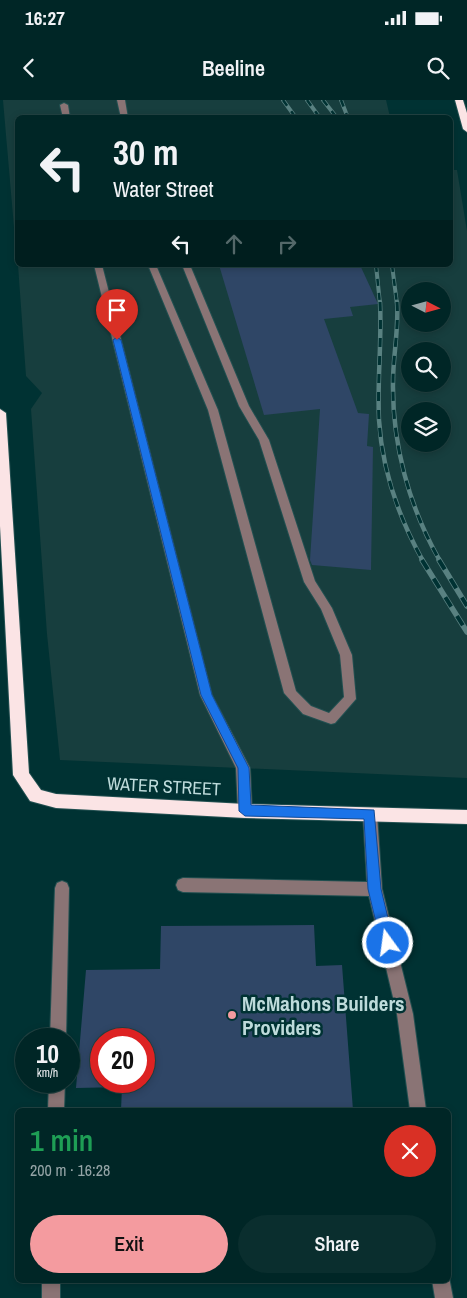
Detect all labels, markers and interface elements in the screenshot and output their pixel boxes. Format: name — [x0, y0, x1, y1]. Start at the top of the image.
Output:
text: 16:27 — [25, 5, 65, 31]
text: Beeline — [202, 53, 265, 83]
icon: back — [15, 54, 43, 82]
icon: search — [424, 54, 452, 82]
text: 30 m — [113, 129, 178, 176]
icon: left — [30, 135, 95, 200]
text: Water Street — [113, 174, 214, 204]
icon: left — [167, 230, 195, 258]
icon: ahead — [220, 230, 248, 258]
icon: right — [273, 230, 301, 258]
north arrow — [401, 282, 451, 332]
map controls — [401, 282, 451, 452]
pin — [96, 289, 138, 340]
icon: arrive — [103, 296, 131, 324]
button: search — [401, 342, 451, 392]
button: layers — [401, 402, 451, 452]
street label: WATER STREET — [106, 771, 222, 801]
position arrow — [361, 916, 413, 968]
place label: McMahons Builders Providers — [242, 989, 405, 1042]
marker: McMahons Builders Providers — [226, 1009, 238, 1021]
speed limit sign: 20 — [90, 1028, 155, 1093]
text: 10 — [36, 1037, 59, 1071]
text: km/h — [37, 1065, 58, 1081]
text: 1 min — [30, 1120, 93, 1160]
button: close — [384, 1125, 436, 1177]
text: 200 m · 16:28 — [30, 1159, 110, 1181]
button: Exit — [30, 1215, 228, 1273]
button: Share — [238, 1215, 436, 1273]

